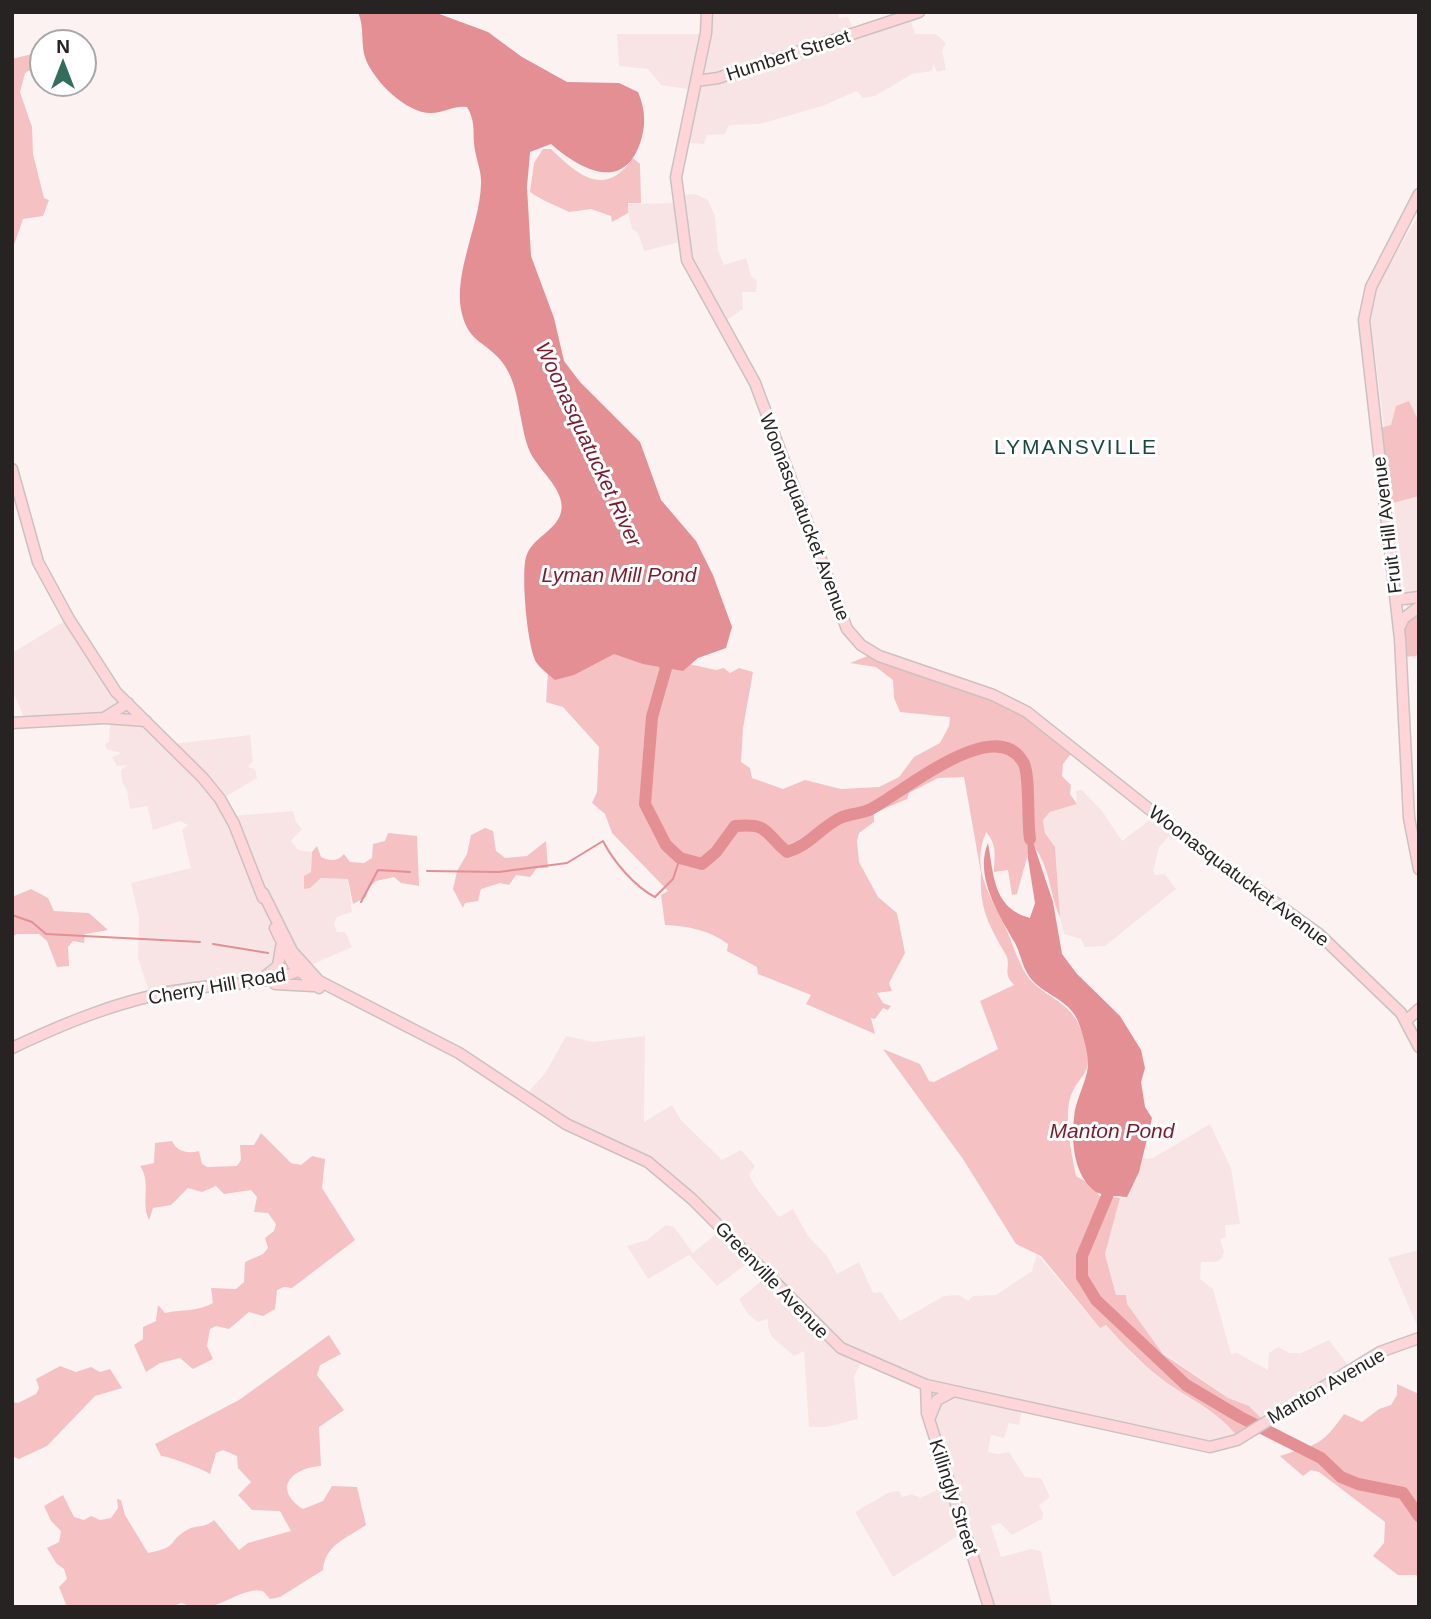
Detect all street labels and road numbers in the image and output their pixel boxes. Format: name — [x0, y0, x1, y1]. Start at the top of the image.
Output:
street label: Humbert Street — [723, 25, 853, 85]
street label: Woonasquatucket Avenue — [756, 411, 854, 623]
street label: Fruit Hill Avenue — [1368, 455, 1406, 595]
street label: Woonasquatucket Avenue — [1145, 801, 1333, 951]
street label: Cherry Hill Road — [147, 964, 287, 1008]
street label: Greenville Avenue — [711, 1217, 833, 1343]
street label: Manton Avenue — [1264, 1344, 1388, 1428]
street label: Killingly Street — [925, 1437, 983, 1558]

